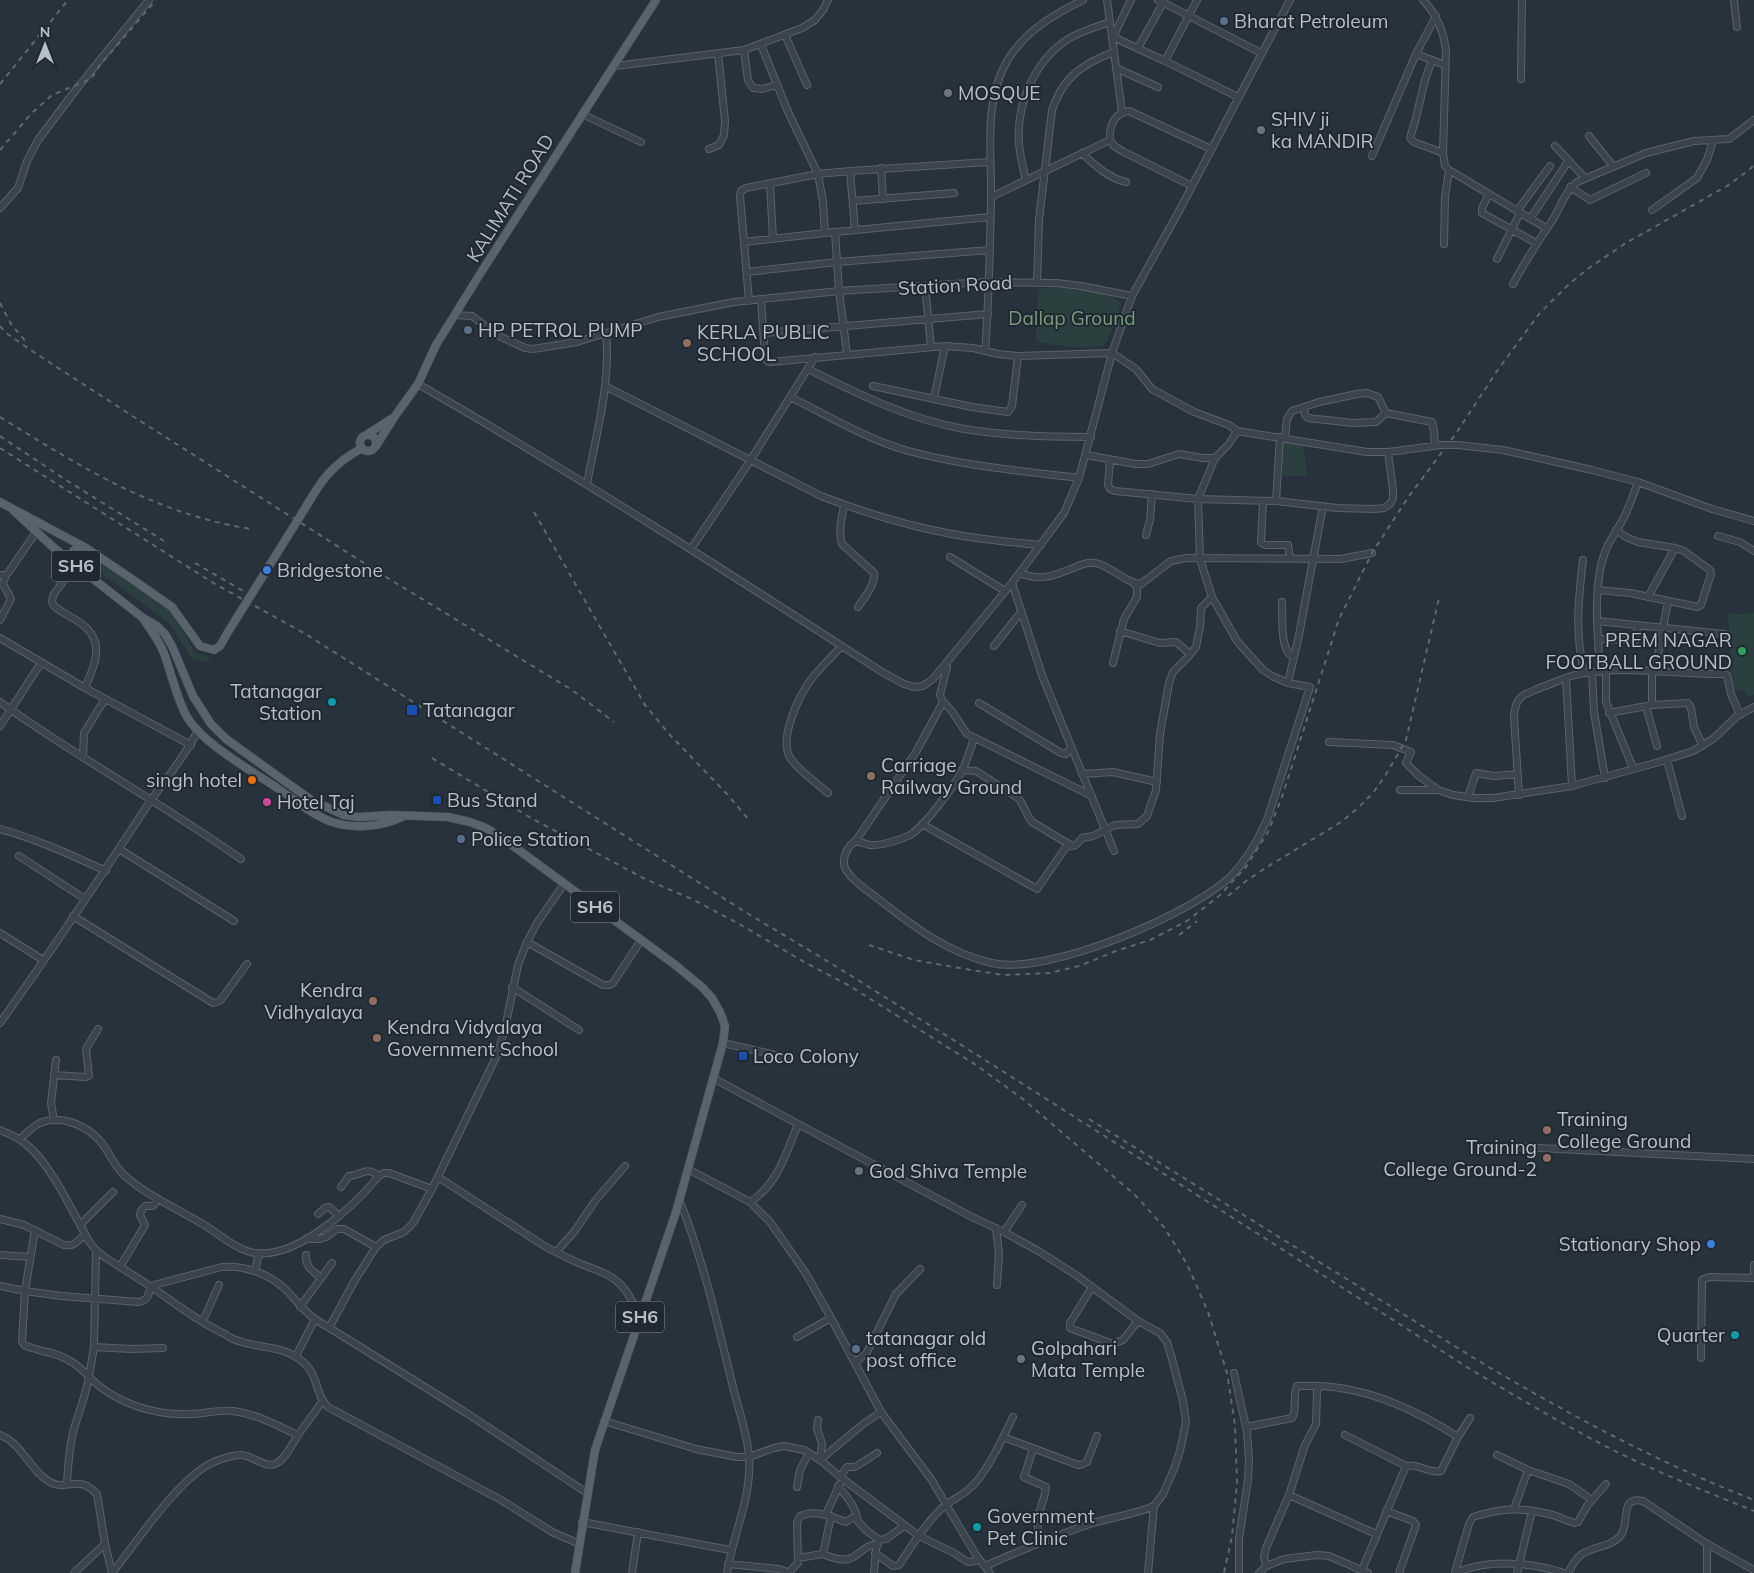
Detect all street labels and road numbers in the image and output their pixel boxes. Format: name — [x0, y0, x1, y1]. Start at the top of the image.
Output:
street label: KALIMATI ROAD — [461, 129, 559, 267]
street label: Station Road — [897, 270, 1013, 300]
road number: SH6 — [52, 550, 100, 582]
road number: SH6 — [571, 892, 619, 922]
road number: SH6 — [616, 1301, 664, 1332]

